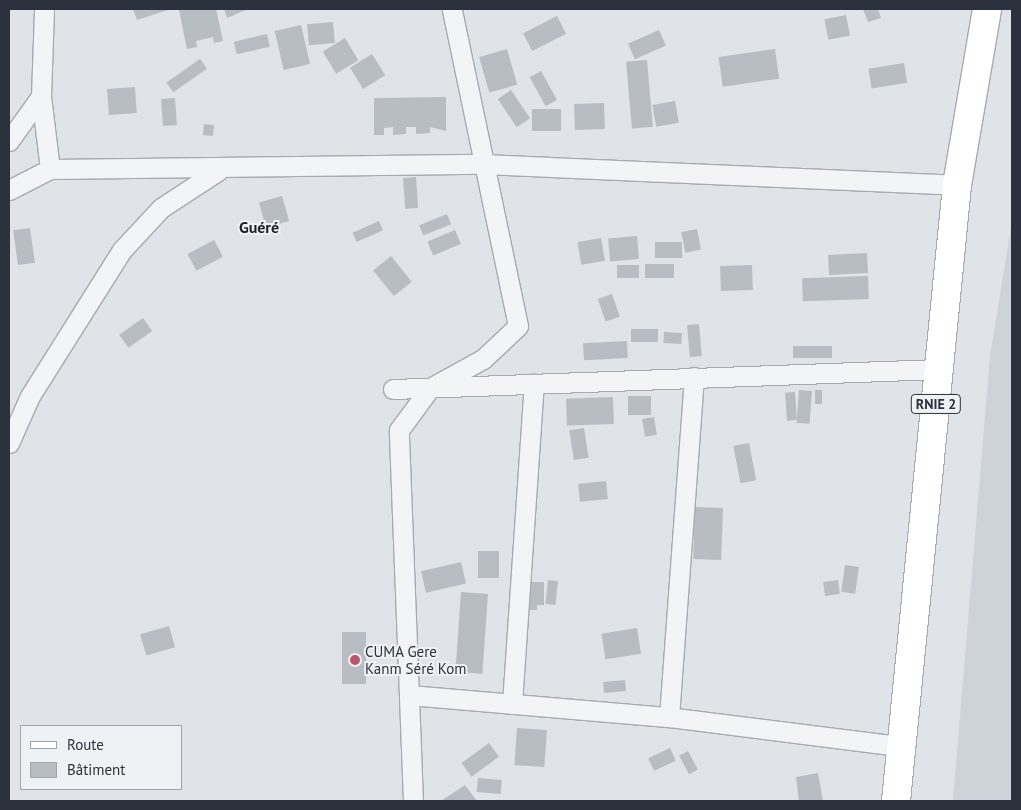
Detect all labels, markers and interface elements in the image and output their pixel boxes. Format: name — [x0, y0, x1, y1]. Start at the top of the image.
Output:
district label: Guéré — [239, 217, 279, 237]
road number: RNIE 2 — [910, 392, 962, 416]
place label: CUMA Gere Kanm Séré Kom — [365, 642, 467, 677]
marker: CUMA Gere Kanm Séré Kom — [349, 654, 361, 666]
legend — [20, 725, 182, 790]
text: Route — [67, 735, 104, 754]
text: Bâtiment — [67, 760, 125, 779]

